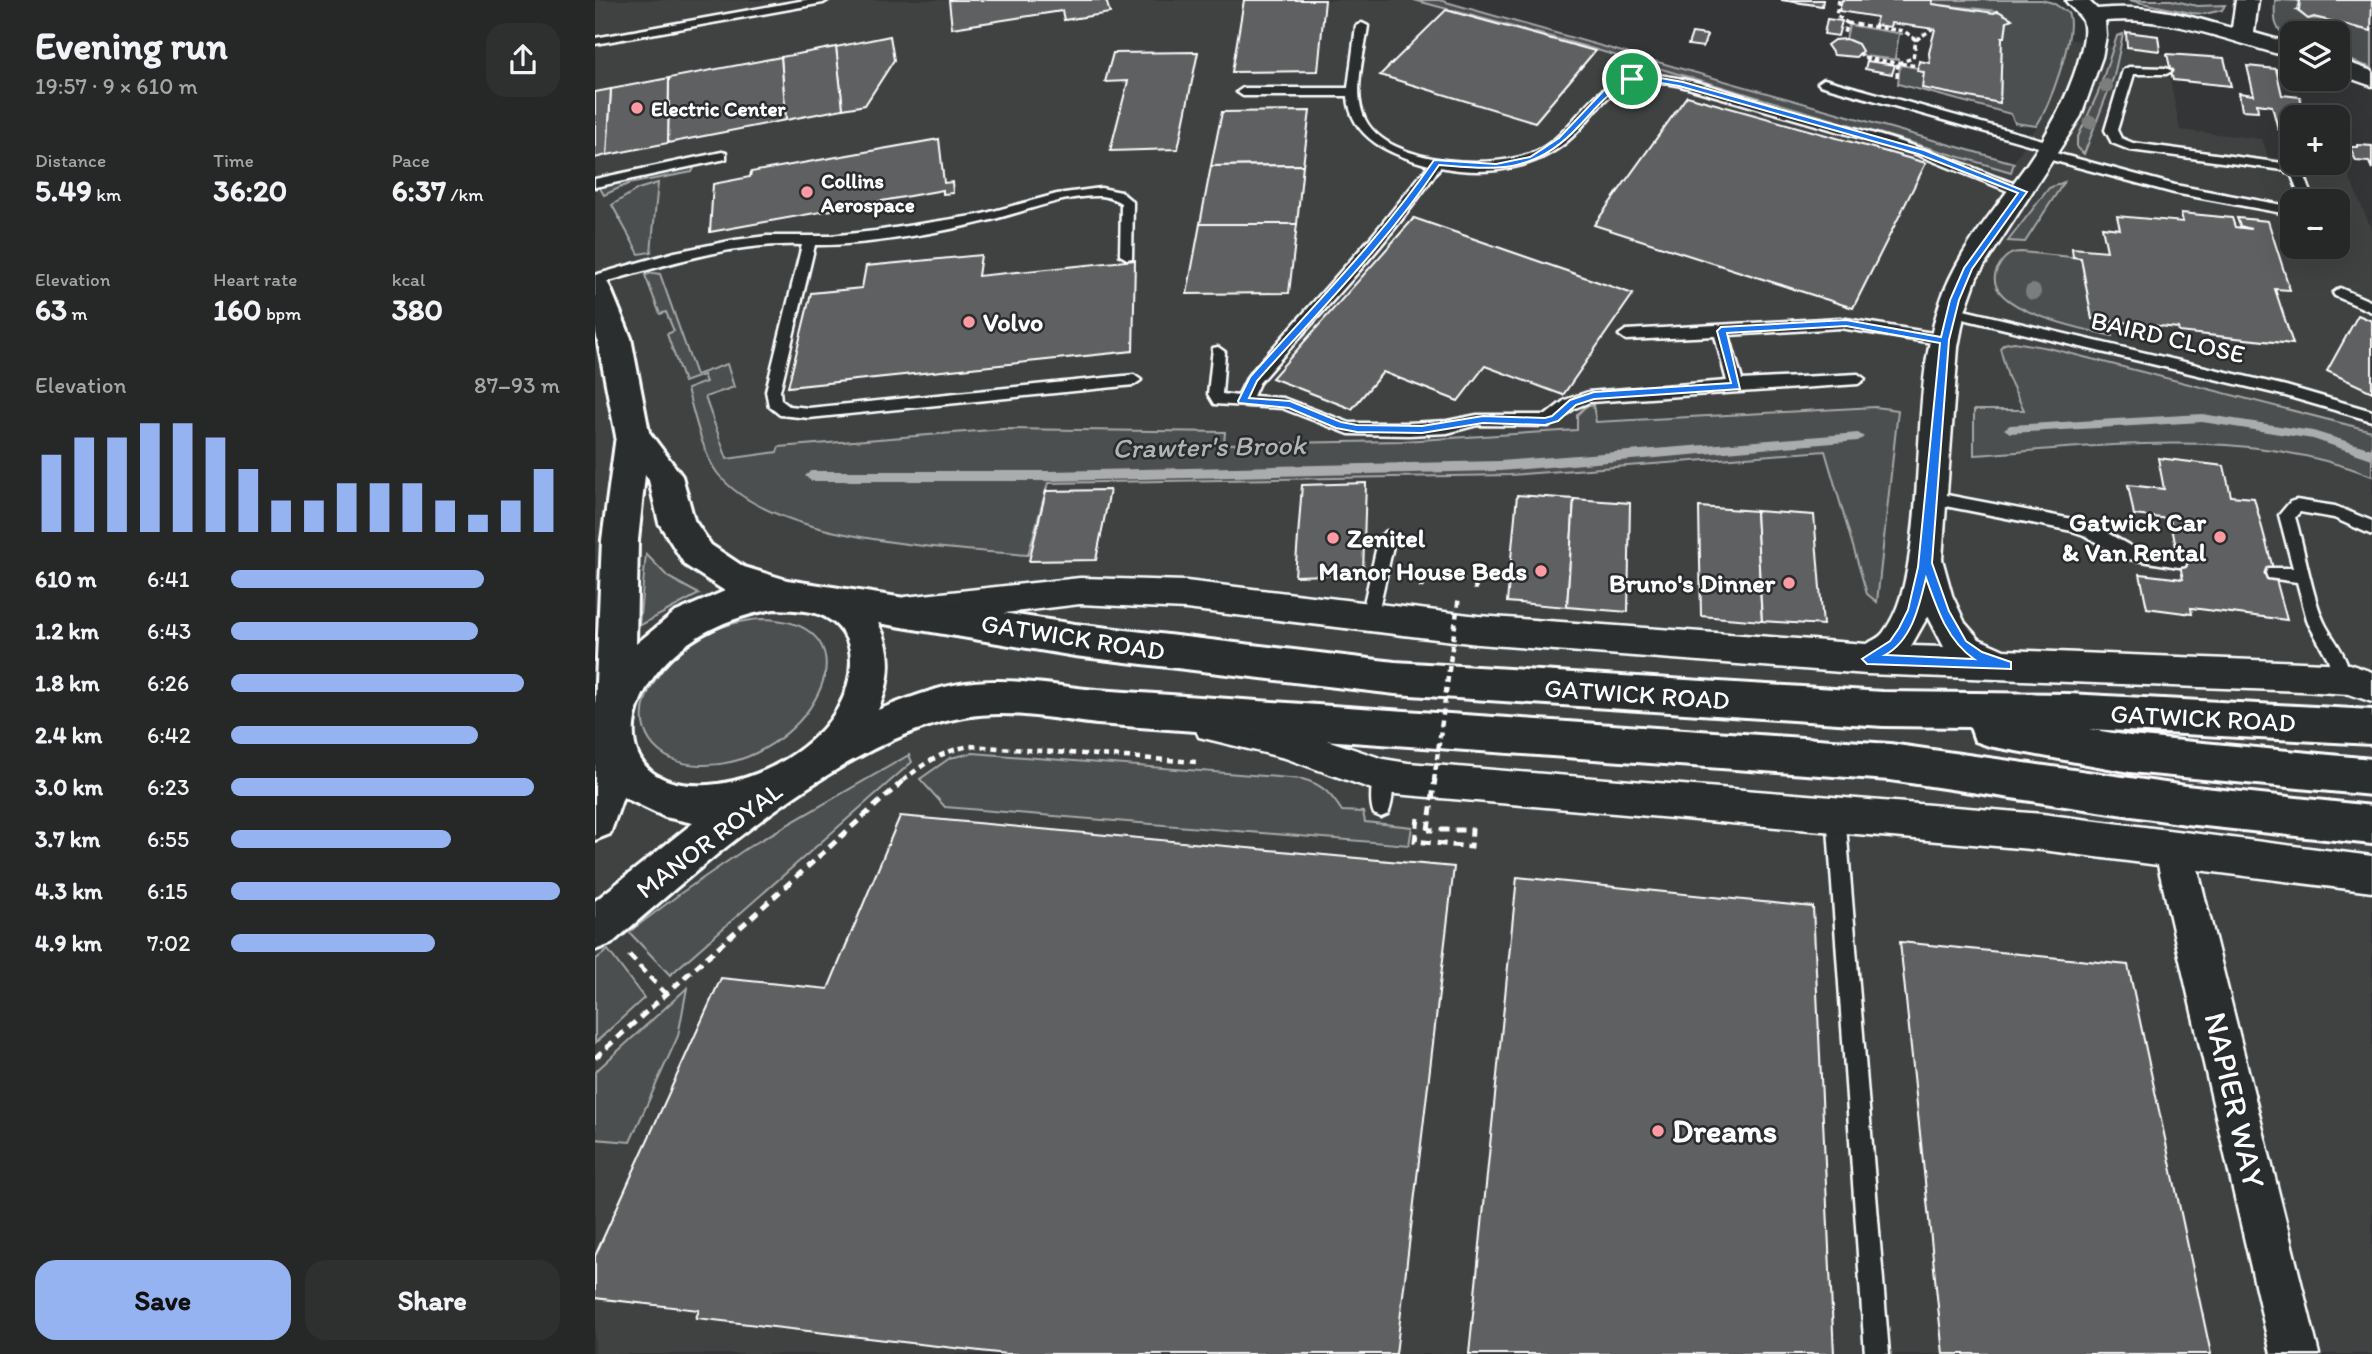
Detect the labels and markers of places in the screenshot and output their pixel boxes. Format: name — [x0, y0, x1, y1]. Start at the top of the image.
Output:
pin — [1602, 49, 1662, 109]
place label: Electric Center — [651, 96, 786, 121]
marker: Electric Center — [629, 100, 645, 116]
place label: Collins Aerospace — [820, 168, 915, 218]
marker: Collins Aerospace — [799, 184, 815, 200]
place label: Volvo — [983, 306, 1043, 338]
marker: Volvo — [961, 314, 977, 330]
place label: Gatwick Car & Van Rental — [2062, 506, 2207, 568]
place label: Zenitel — [1347, 522, 1426, 554]
marker: Gatwick Car & Van Rental — [2212, 529, 2228, 545]
marker: Zenitel — [1325, 530, 1341, 546]
place label: Manor House Beds — [1319, 555, 1527, 587]
marker: Manor House Beds — [1533, 563, 1549, 579]
place label: Bruno's Dinner — [1609, 567, 1776, 599]
marker: Bruno's Dinner — [1781, 575, 1797, 591]
place label: Dreams — [1672, 1112, 1777, 1150]
marker: Dreams — [1650, 1123, 1666, 1139]

